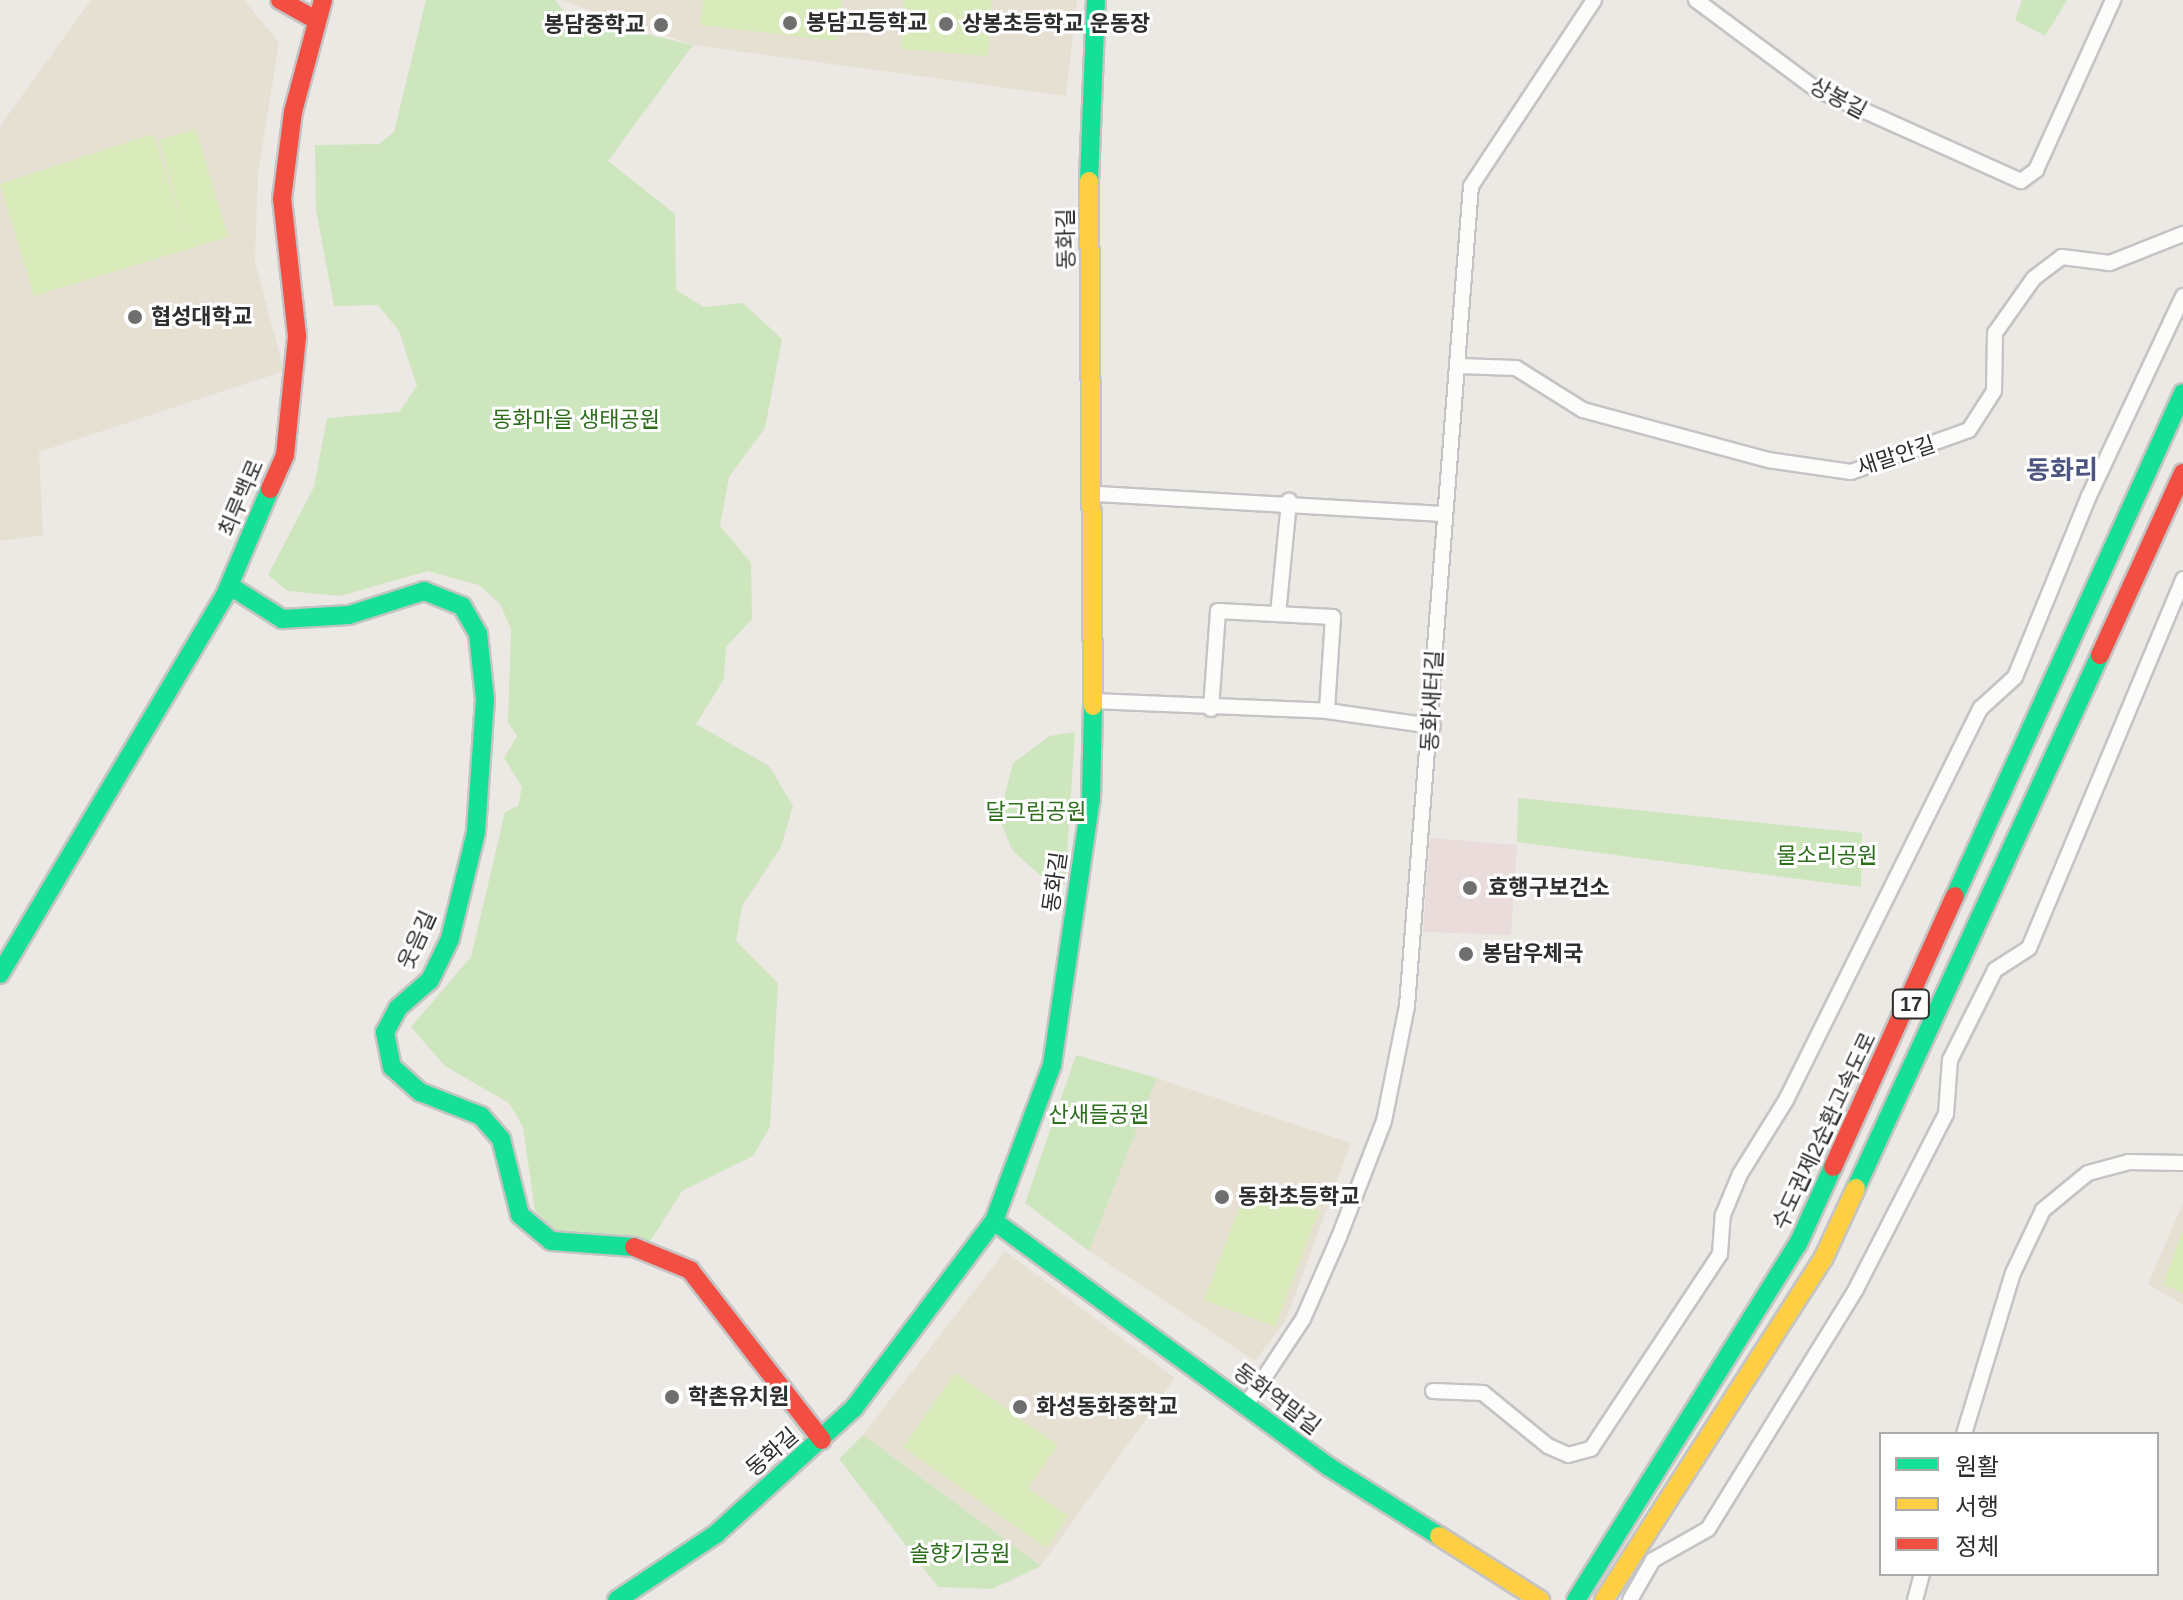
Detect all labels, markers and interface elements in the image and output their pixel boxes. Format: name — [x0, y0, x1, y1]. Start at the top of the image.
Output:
place label: 봉담고등학교 — [806, 10, 927, 36]
place label: 상봉초등학교 운동장 — [962, 11, 1150, 37]
place label: 봉담중학교 — [544, 12, 645, 38]
marker: 봉담고등학교 — [781, 14, 799, 32]
marker: 상봉초등학교 운동장 — [937, 15, 955, 33]
marker: 봉담중학교 — [652, 16, 670, 34]
street label: 상봉길 — [1805, 72, 1871, 124]
street label: 동화길 — [1052, 208, 1080, 270]
place label: 협성대학교 — [151, 304, 252, 330]
marker: 협성대학교 — [126, 308, 144, 326]
park label: 동화마을 생태공원 — [492, 407, 660, 433]
street label: 새말안길 — [1853, 431, 1939, 481]
district label: 동화리 — [2026, 455, 2098, 487]
street label: 최루백로 — [213, 456, 269, 540]
street label: 동화새터길 — [1416, 650, 1448, 752]
park label: 달그림공원 — [985, 799, 1087, 825]
park label: 물소리공원 — [1776, 843, 1878, 869]
street label: 동화길 — [1038, 850, 1072, 914]
place label: 효행구보건소 — [1488, 875, 1609, 901]
marker: 효행구보건소 — [1459, 877, 1481, 899]
street label: 웃음길 — [393, 907, 441, 973]
place label: 봉담우체국 — [1482, 941, 1583, 967]
marker: 봉담우체국 — [1457, 945, 1475, 963]
road number: 17 — [1891, 988, 1931, 1020]
street label: 수도권제2순환고속도로 — [1767, 1028, 1881, 1234]
park label: 산새들공원 — [1048, 1102, 1150, 1128]
place label: 동화초등학교 — [1238, 1184, 1359, 1210]
marker: 동화초등학교 — [1213, 1188, 1231, 1206]
street label: 동화역말길 — [1229, 1358, 1325, 1440]
place label: 학촌유치원 — [688, 1384, 789, 1410]
marker: 학촌유치원 — [663, 1388, 681, 1406]
place label: 화성동화중학교 — [1036, 1394, 1178, 1420]
marker: 화성동화중학교 — [1011, 1398, 1029, 1416]
street label: 동화길 — [740, 1422, 804, 1482]
legend — [1879, 1432, 2159, 1576]
text: 원활 — [1955, 1453, 1999, 1480]
text: 서행 — [1955, 1493, 1999, 1520]
text: 정체 — [1955, 1533, 1999, 1560]
park label: 솔향기공원 — [909, 1541, 1011, 1567]

